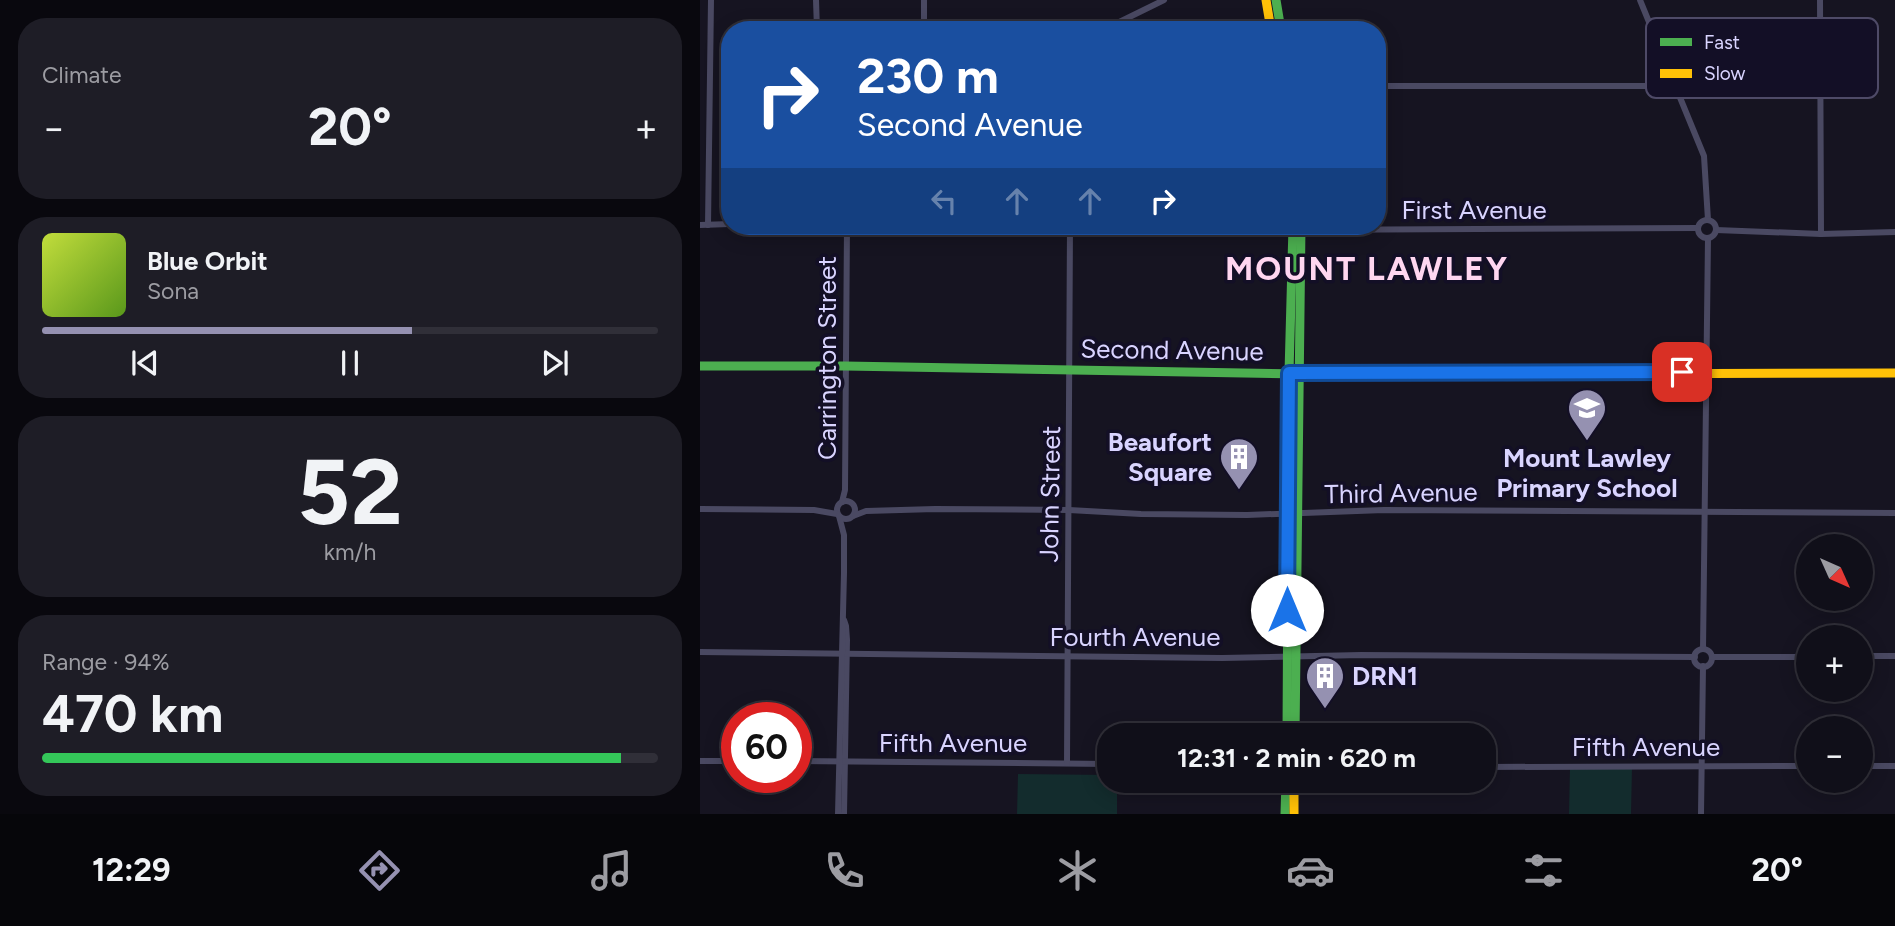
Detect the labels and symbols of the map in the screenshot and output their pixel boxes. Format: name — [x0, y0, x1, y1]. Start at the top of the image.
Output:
legend — [1646, 18, 1878, 98]
text: Fast — [1704, 31, 1740, 54]
text: Slow — [1704, 62, 1746, 85]
street label: First Avenue — [1401, 194, 1547, 226]
district label: MOUNT LAWLEY — [1225, 249, 1509, 288]
street label: Carrington Street — [811, 256, 843, 460]
street label: Second Avenue — [1080, 332, 1264, 368]
pin — [1652, 342, 1712, 402]
school or university icon: Mount Lawley Primary School — [1566, 387, 1608, 442]
street label: John Street — [1033, 425, 1067, 563]
place label: Beaufort Square — [1108, 426, 1212, 488]
building icon: Beaufort Square — [1218, 436, 1260, 491]
place label: Mount Lawley Primary School — [1496, 442, 1678, 504]
street label: Third Avenue — [1324, 476, 1478, 510]
north arrow — [1796, 534, 1872, 611]
position arrow — [1250, 573, 1324, 647]
street label: Fourth Avenue — [1049, 621, 1221, 653]
building icon: DRN1 — [1304, 655, 1346, 710]
place label: DRN1 — [1352, 660, 1418, 692]
speed limit sign: 60 — [721, 702, 812, 793]
street label: Fifth Avenue — [879, 727, 1027, 759]
street label: Fifth Avenue — [1572, 731, 1720, 763]

